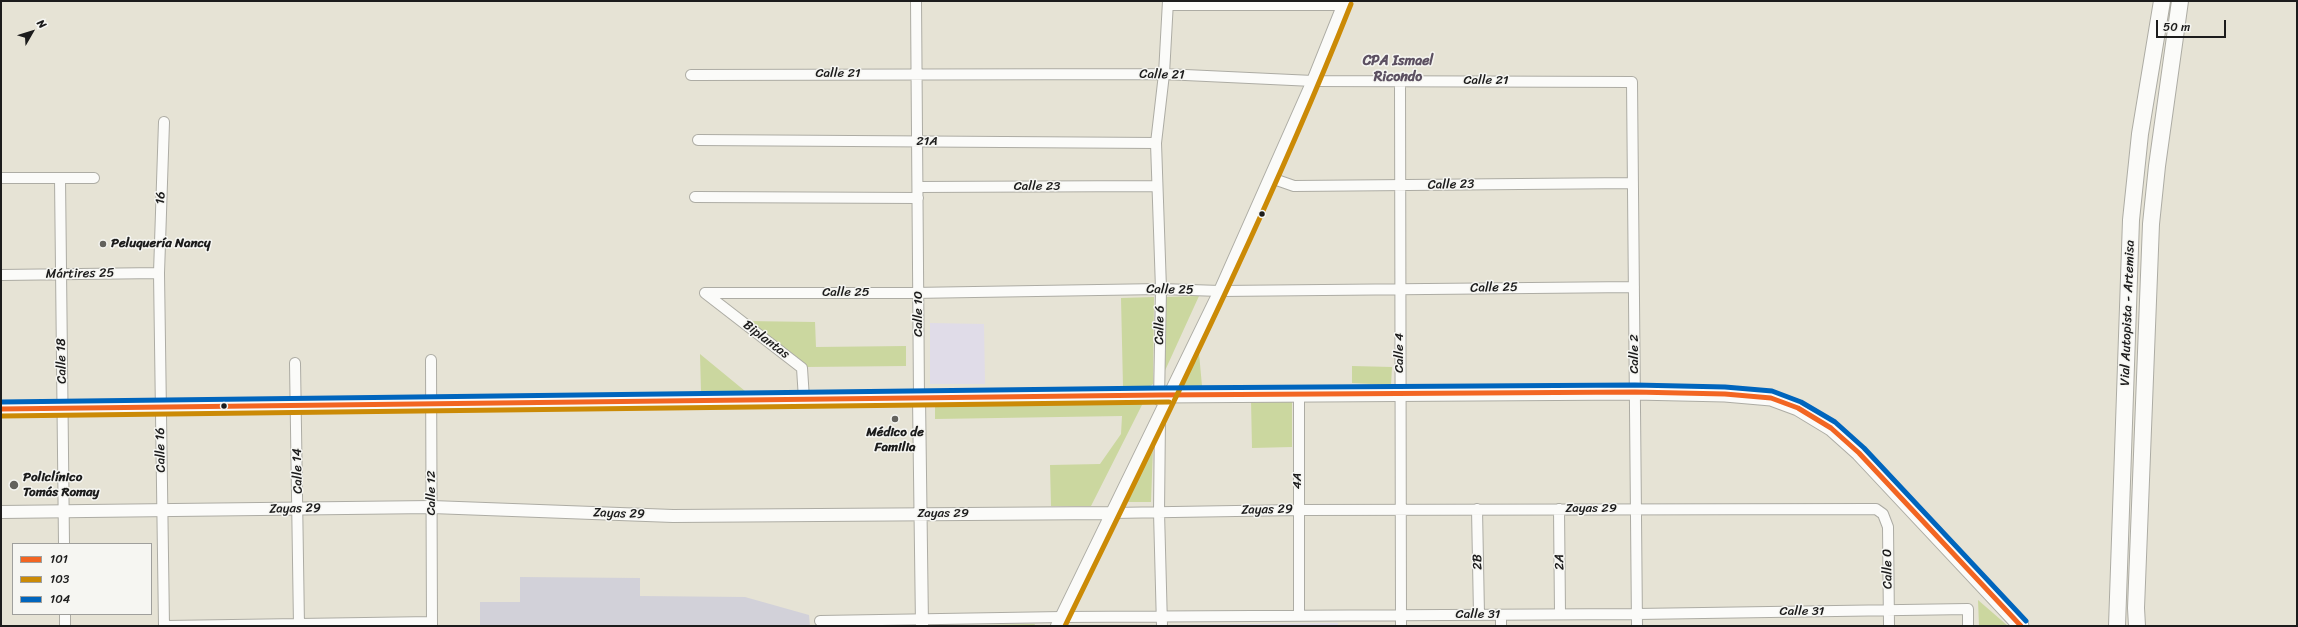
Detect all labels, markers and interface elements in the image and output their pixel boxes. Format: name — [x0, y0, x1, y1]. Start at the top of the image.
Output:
north arrow — [12, 12, 52, 52]
scale bar — [2158, 12, 2228, 38]
text: N — [32, 15, 51, 33]
text: 50 m — [2163, 16, 2190, 38]
district label: CPA Ismael Ricondo — [1363, 53, 1433, 86]
street label: Calle 21 — [815, 66, 861, 82]
street label: Calle 21 — [1139, 67, 1185, 83]
street label: Calle 21 — [1463, 73, 1509, 89]
street label: 21A — [916, 134, 938, 150]
street label: Calle 23 — [1427, 177, 1475, 193]
street label: Calle 23 — [1014, 179, 1060, 195]
street label: 16 — [153, 191, 169, 205]
unlabelled marker — [1257, 209, 1267, 219]
place label: Peluquería Nancy — [111, 236, 211, 252]
marker: Peluquería Nancy — [98, 239, 108, 249]
street label: Vial Autopista - Artemisa — [2118, 240, 2138, 386]
street label: Mártires 25 — [46, 266, 114, 282]
street label: Calle 25 — [1470, 280, 1518, 296]
street label: Calle 25 — [1146, 282, 1194, 298]
street label: Calle 25 — [822, 285, 870, 301]
street label: Calle 10 — [911, 291, 927, 337]
street label: Calle 6 — [1152, 305, 1168, 345]
street label: Biplantas — [740, 317, 792, 363]
street label: Calle 4 — [1392, 333, 1408, 373]
street label: Calle 2 — [1627, 334, 1643, 374]
street label: Calle 18 — [54, 338, 70, 384]
unlabelled marker — [219, 401, 229, 411]
marker: Médico de Familia — [890, 414, 900, 424]
place label: Médico de Familia — [866, 425, 924, 456]
street label: Calle 16 — [153, 427, 169, 473]
street label: Calle 14 — [290, 448, 306, 494]
place label: Policlínico Tomás Romay — [23, 470, 99, 501]
street label: Calle 12 — [424, 470, 440, 516]
street label: 4A — [1290, 473, 1306, 489]
marker: Policlínico Tomás Romay — [8, 479, 20, 491]
street label: Zayas 29 — [269, 501, 321, 517]
street label: Zayas 29 — [1565, 501, 1617, 517]
street label: Zayas 29 — [1241, 502, 1293, 518]
street label: Zayas 29 — [593, 505, 645, 523]
street label: Zayas 29 — [917, 506, 969, 522]
legend — [12, 543, 152, 615]
text: 101 — [50, 548, 68, 570]
street label: Calle 0 — [1880, 549, 1896, 589]
street label: 2B — [1470, 554, 1486, 570]
street label: 2A — [1552, 554, 1568, 570]
text: 103 — [50, 568, 69, 590]
text: 104 — [50, 588, 70, 610]
street label: Calle 31 — [1780, 604, 1824, 620]
street label: Calle 31 — [1456, 607, 1500, 623]

